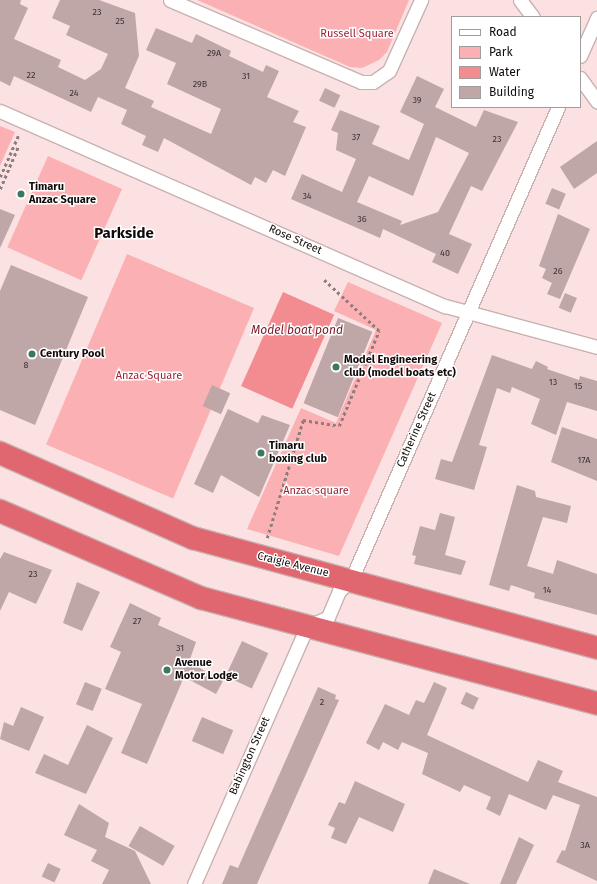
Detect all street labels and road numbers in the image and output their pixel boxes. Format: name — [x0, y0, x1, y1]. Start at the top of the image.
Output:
street label: Rose Street — [266, 222, 324, 258]
street label: Catherine Street — [394, 390, 440, 470]
street label: Craigie Avenue — [256, 550, 330, 580]
street label: Babington Street — [227, 715, 273, 797]

